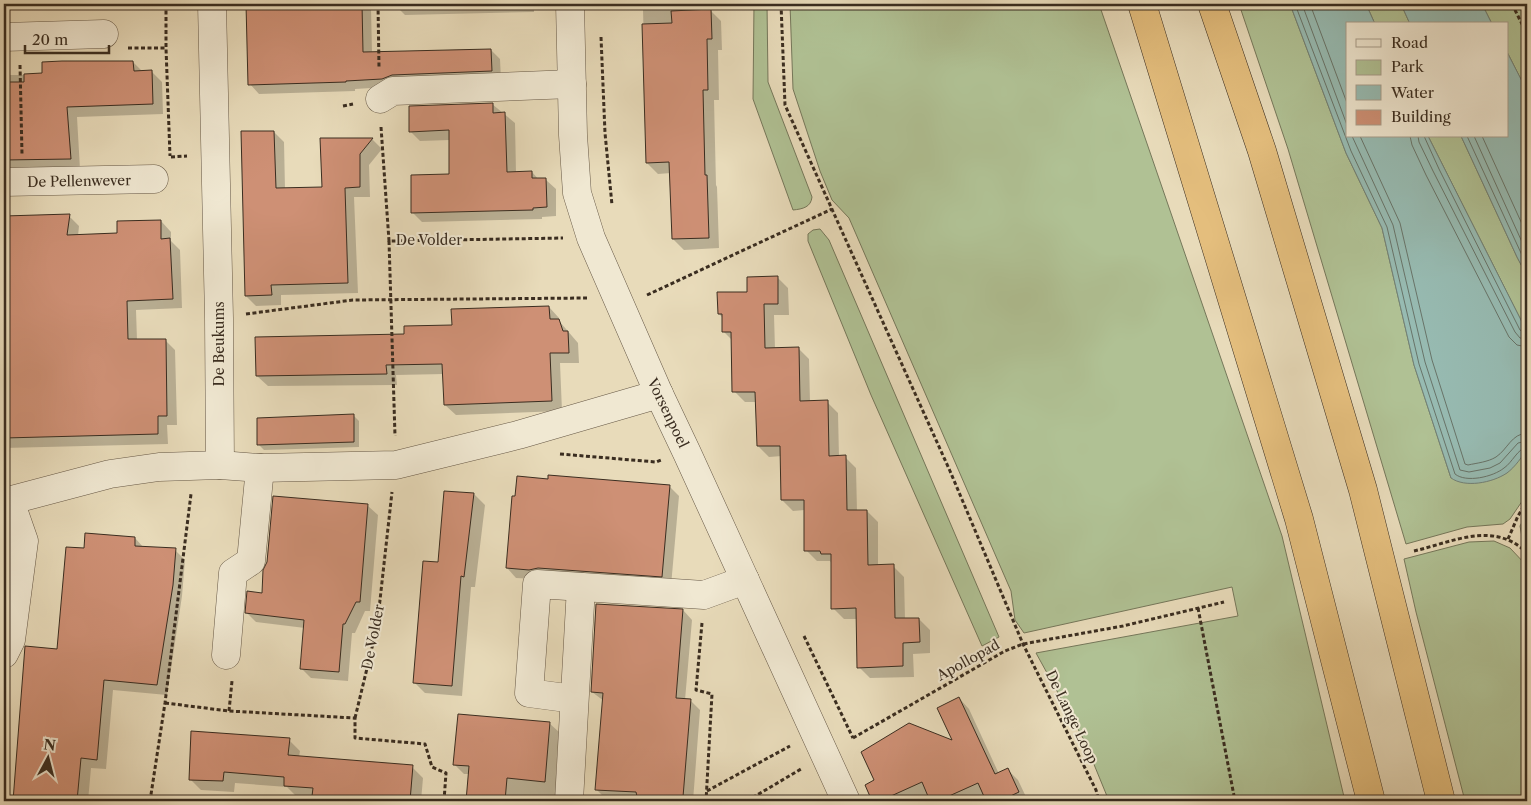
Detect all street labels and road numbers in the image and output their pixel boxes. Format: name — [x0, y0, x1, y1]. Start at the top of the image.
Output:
street label: De Pellenwever — [27, 171, 131, 191]
street label: De Volder — [396, 231, 462, 249]
street label: De Beukums — [210, 301, 228, 387]
street label: Vorsenpoel — [643, 374, 693, 451]
street label: De Volder — [358, 603, 388, 671]
street label: Apollopad — [933, 635, 1003, 685]
street label: De Lange Loop — [1042, 667, 1102, 767]

